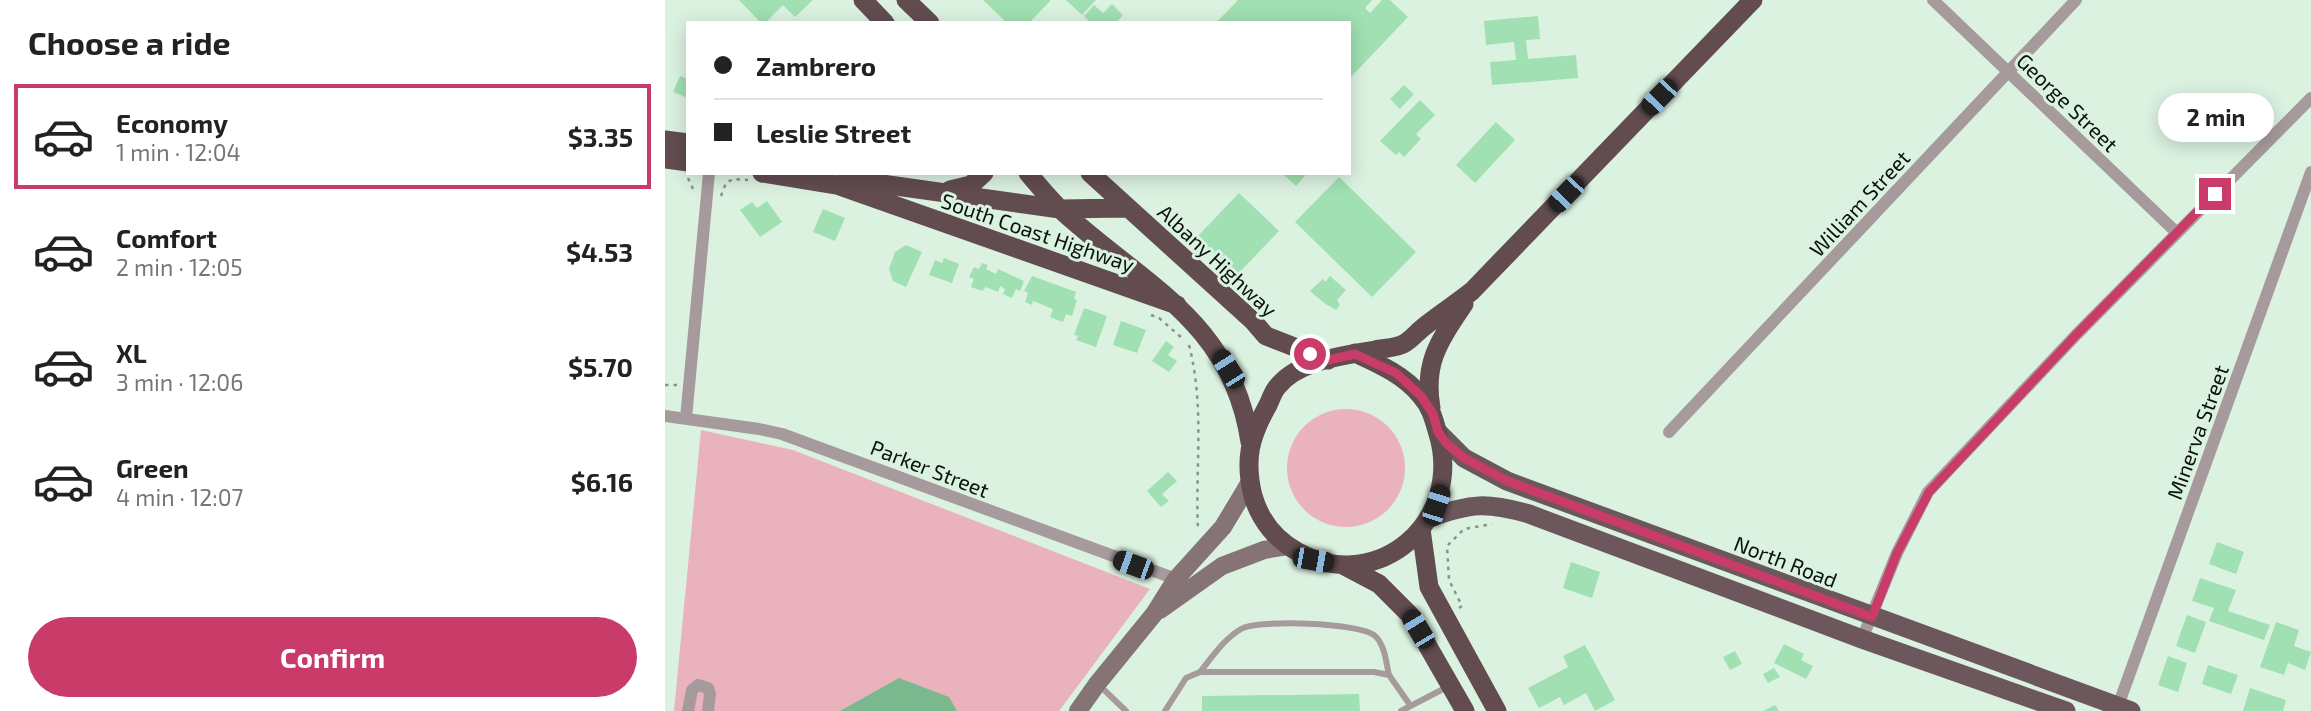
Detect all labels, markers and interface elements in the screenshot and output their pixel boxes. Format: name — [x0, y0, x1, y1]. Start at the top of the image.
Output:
text: Choose a ride — [28, 23, 231, 61]
street label: George Street — [2012, 48, 2124, 156]
text: Zambrero — [756, 50, 876, 81]
car — [1637, 75, 1682, 119]
callout: 2 min — [2157, 92, 2273, 142]
text: 2 min — [2187, 103, 2245, 131]
icon: car — [32, 105, 95, 168]
text: Economy — [116, 107, 228, 138]
text: Leslie Street — [756, 117, 911, 148]
text: $3.35 — [568, 121, 633, 152]
text: 1 min · 12:04 — [116, 138, 241, 166]
street label: William Street — [1804, 145, 1914, 261]
car — [1544, 172, 1589, 216]
route end — [2199, 178, 2231, 210]
street label: South Coast Highway — [938, 187, 1138, 277]
street label: Albany Highway — [1153, 199, 1283, 321]
icon: car — [32, 220, 95, 283]
text: Comfort — [116, 222, 217, 253]
text: $4.53 — [566, 236, 633, 267]
text: 2 min · 12:05 — [116, 253, 243, 281]
icon: car — [32, 335, 95, 398]
text: XL — [116, 337, 147, 368]
route start — [1294, 338, 1326, 370]
car — [1208, 346, 1249, 392]
text: $5.70 — [568, 351, 633, 382]
street label: Minerva Street — [2161, 361, 2233, 503]
text: 3 min · 12:06 — [116, 368, 243, 396]
street label: Parker Street — [867, 434, 993, 502]
icon: car — [32, 450, 95, 513]
text: Green — [116, 452, 189, 483]
text: $6.16 — [571, 466, 633, 497]
car — [1420, 482, 1453, 528]
text: 4 min · 12:07 — [116, 483, 243, 511]
street label: North Road — [1731, 530, 1841, 592]
car — [1291, 546, 1336, 574]
car — [1110, 548, 1157, 582]
car — [1399, 606, 1438, 652]
button: Confirm — [28, 617, 637, 697]

